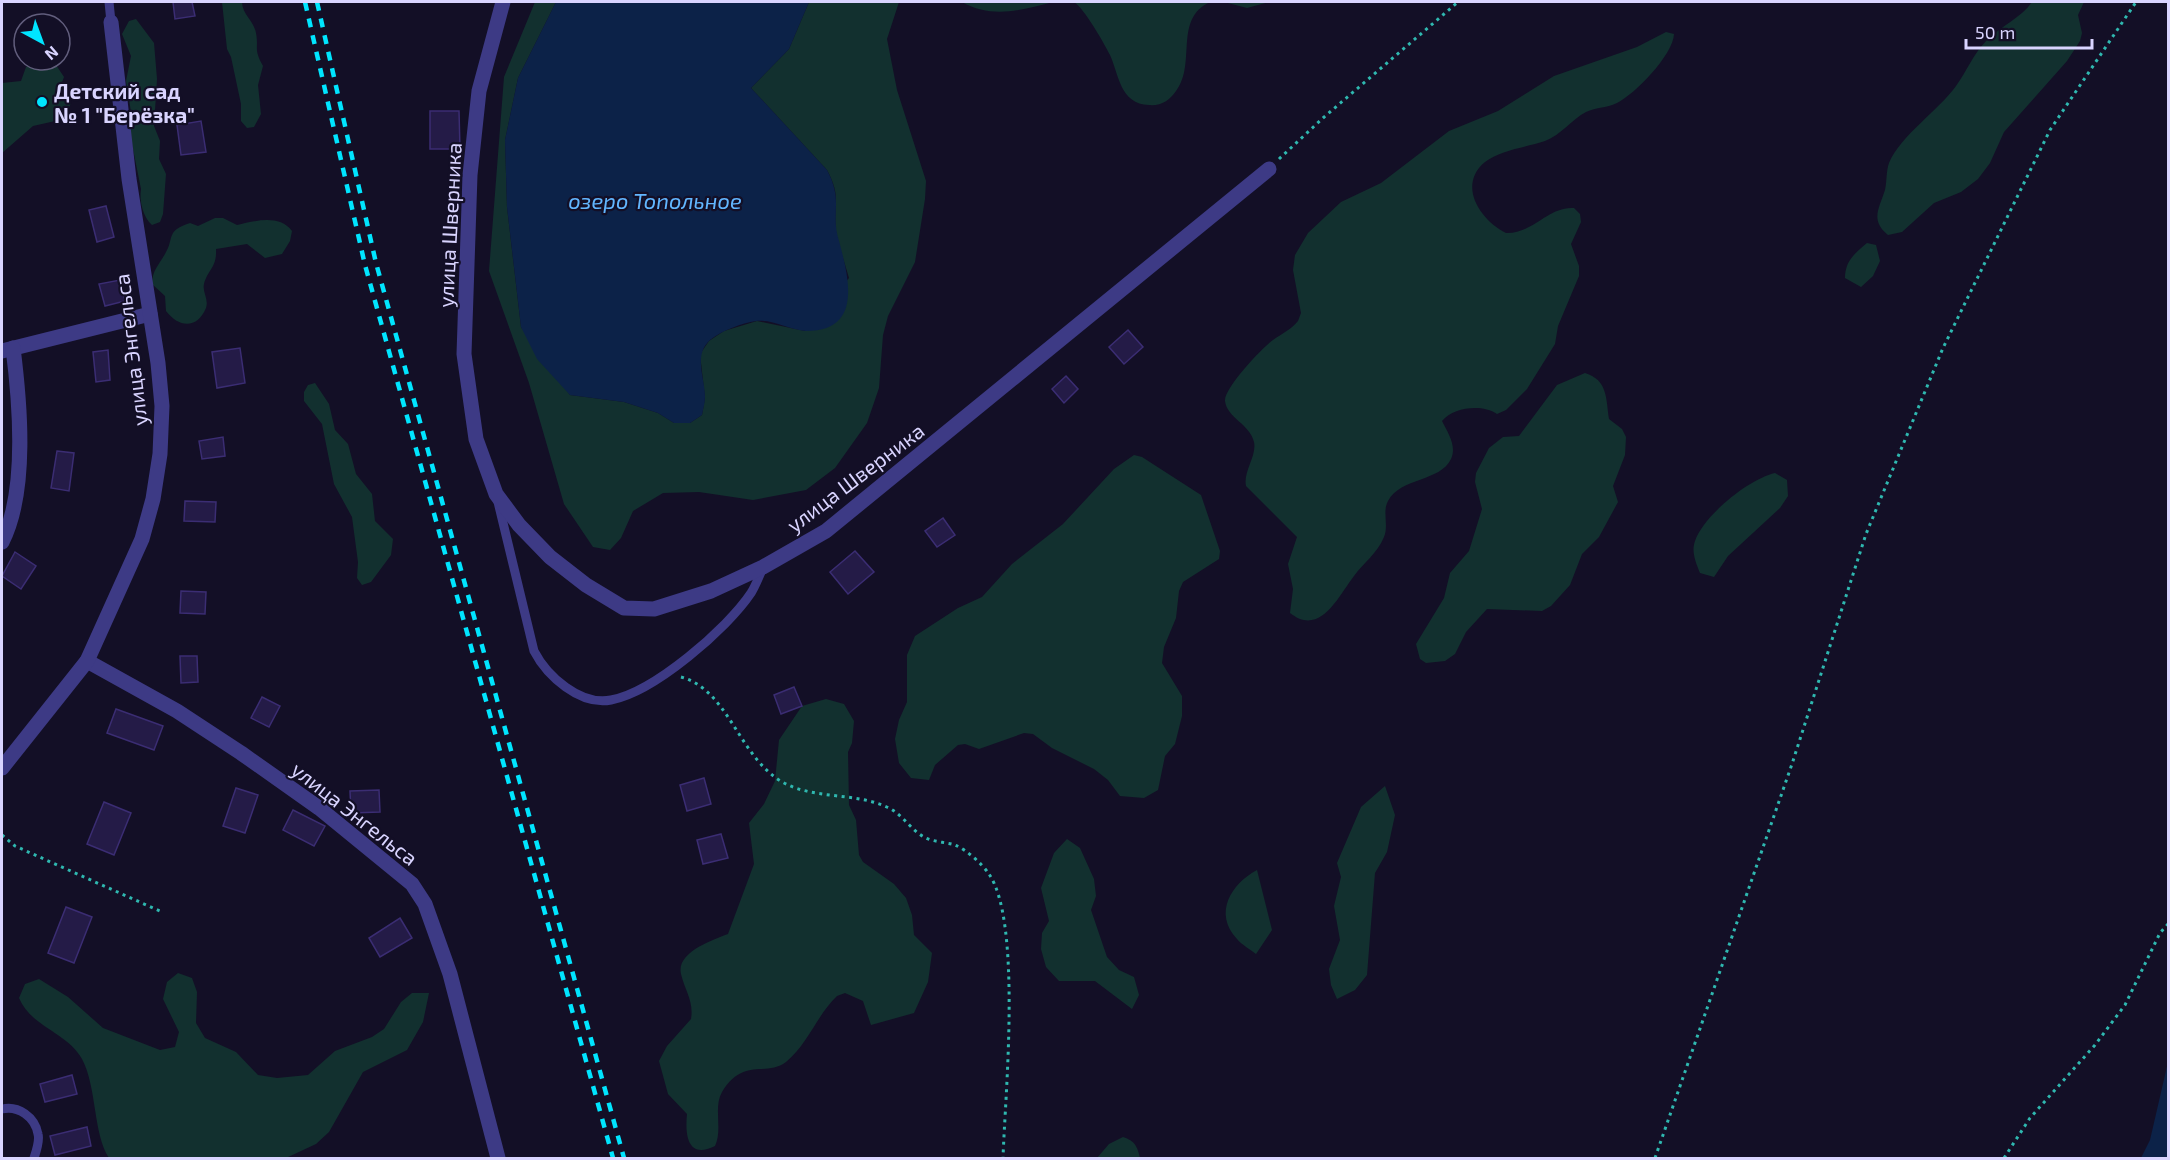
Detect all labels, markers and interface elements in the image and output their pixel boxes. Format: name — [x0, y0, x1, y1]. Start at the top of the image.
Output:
north arrow — [12, 12, 72, 72]
scale bar — [1966, 12, 2092, 50]
text: 50 m — [1975, 21, 2015, 43]
text: N — [42, 43, 63, 65]
place label: Детский сад № 1 "Берёзка" — [54, 78, 195, 127]
marker: Детский сад № 1 "Берёзка" — [35, 95, 49, 109]
street label: улица Шверника — [432, 142, 467, 308]
water label: озеро Топольное — [568, 187, 742, 213]
street label: улица Энгельса — [108, 272, 153, 427]
street label: улица Шверника — [781, 417, 929, 538]
street label: улица Энгельса — [286, 756, 423, 871]

